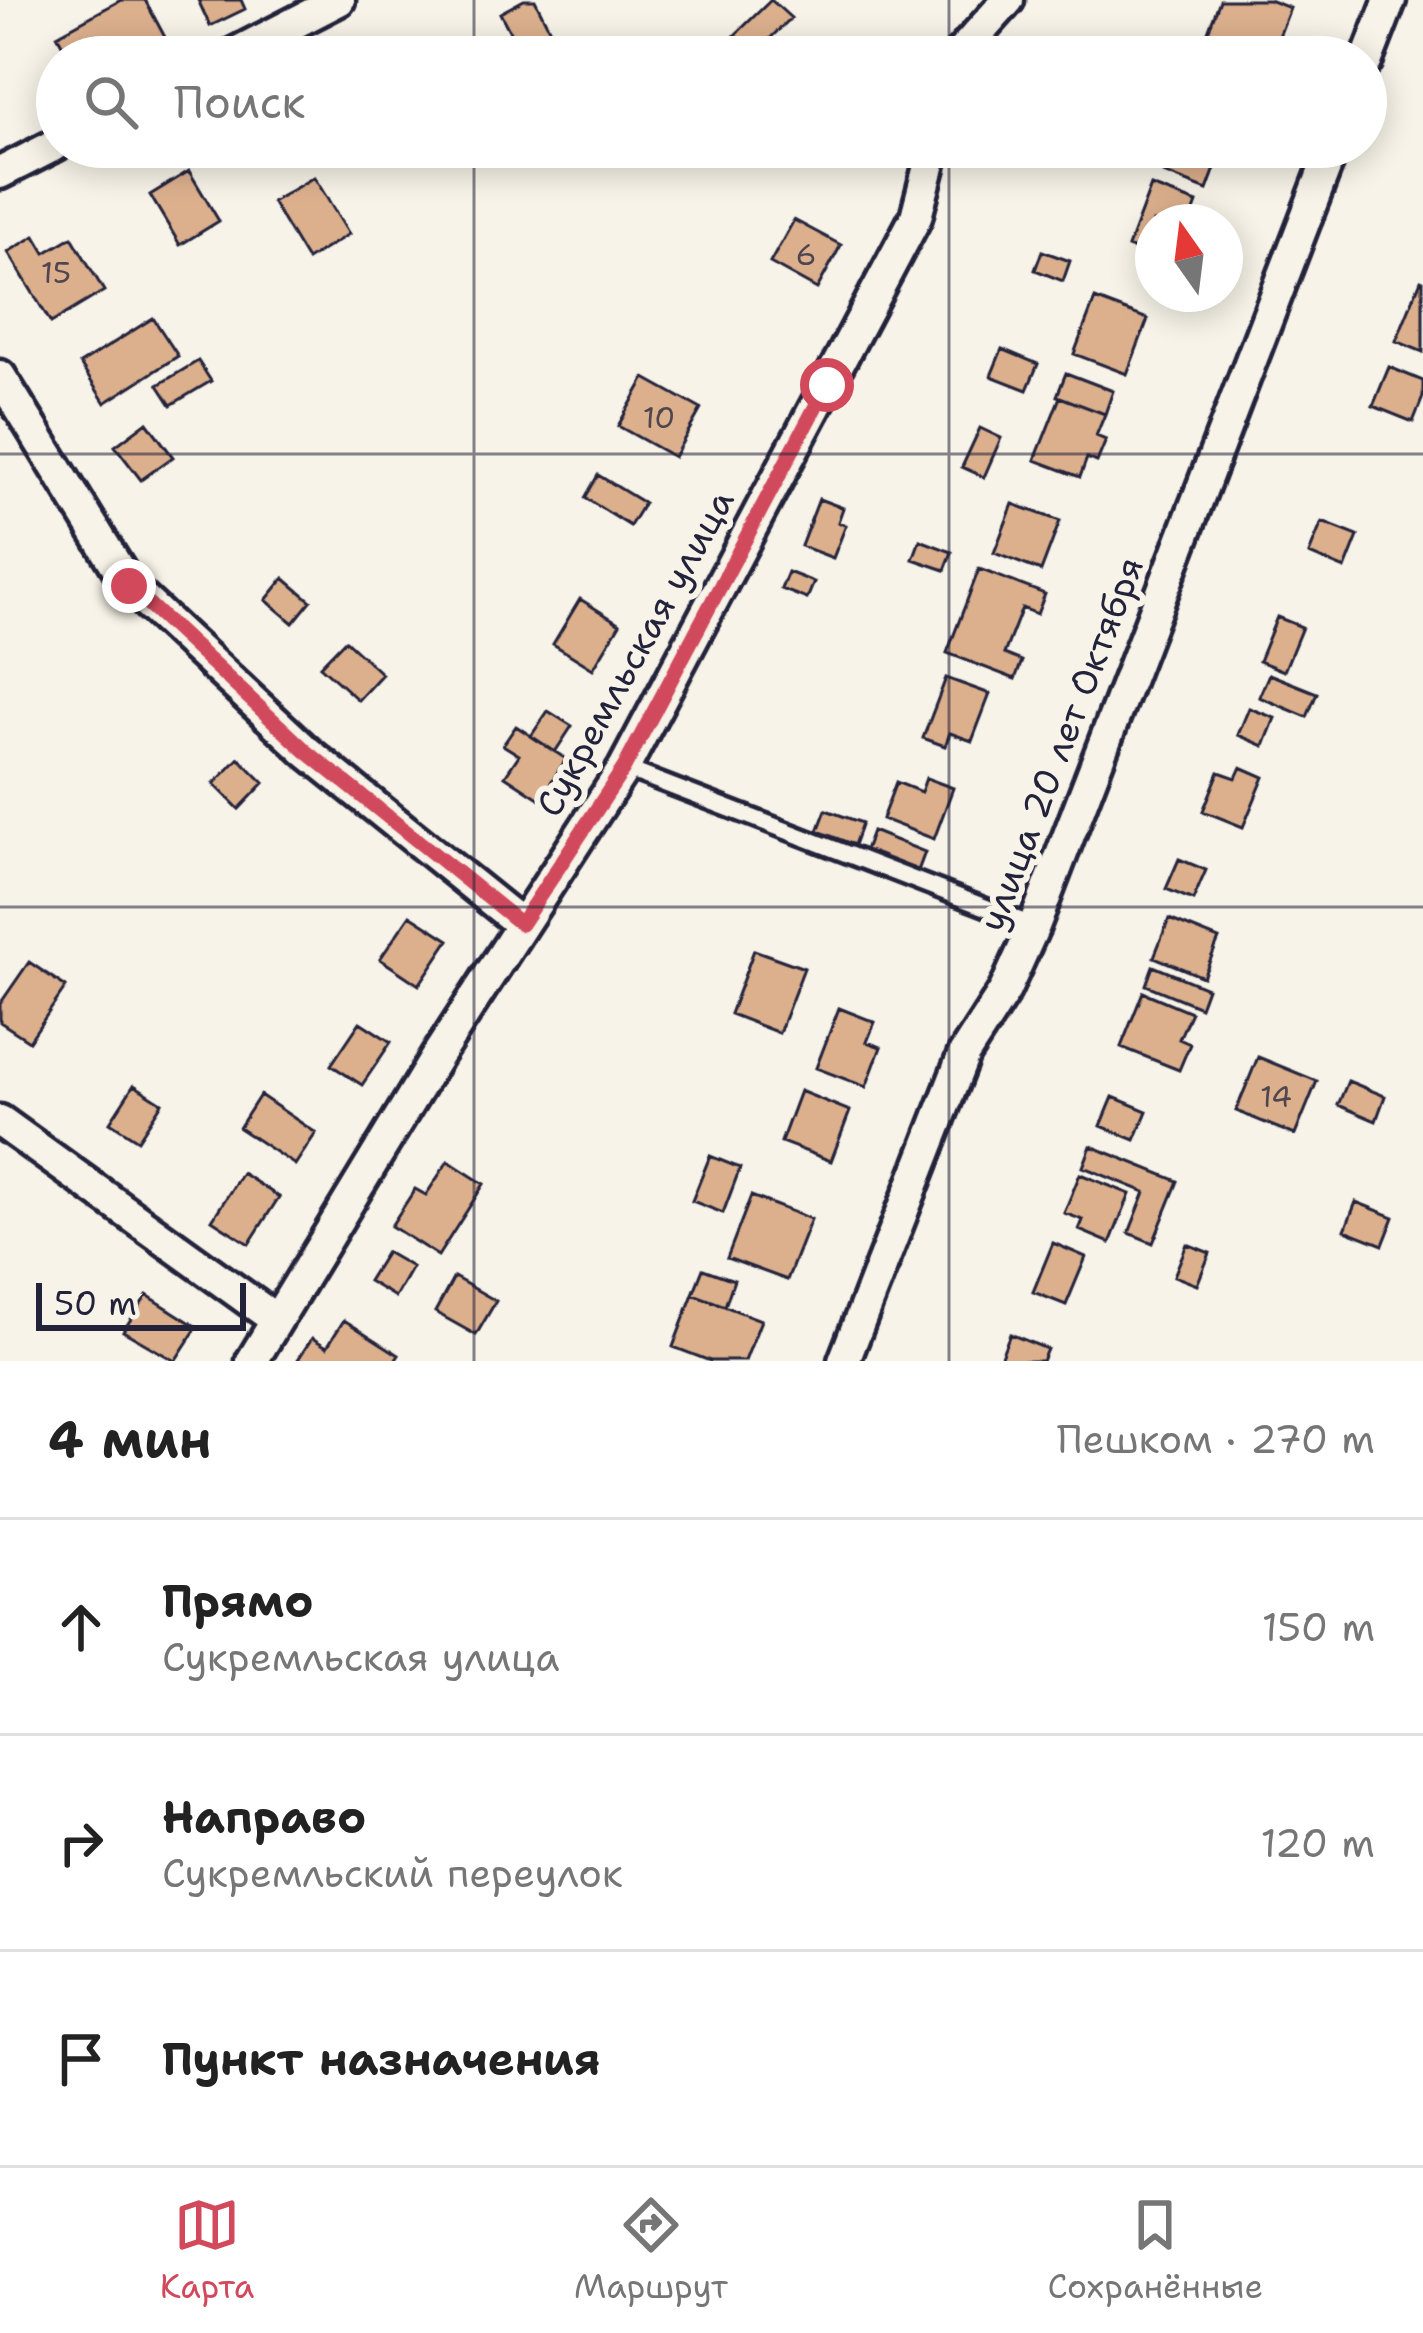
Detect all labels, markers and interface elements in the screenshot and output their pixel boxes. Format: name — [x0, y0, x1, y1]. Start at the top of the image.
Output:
search box — [36, 36, 1387, 168]
icon: search — [78, 69, 144, 135]
text: Поиск — [174, 72, 305, 132]
north arrow — [1135, 204, 1243, 312]
house number: 6 — [796, 234, 817, 275]
house number: 15 — [41, 252, 71, 293]
route start — [800, 358, 854, 412]
house number: 10 — [643, 397, 675, 438]
street label: Сукремльская улица — [525, 481, 745, 825]
street label: улица 20 лет Октября — [967, 550, 1155, 938]
route end — [102, 559, 156, 613]
house number: 14 — [1260, 1076, 1292, 1117]
scale bar — [36, 1277, 246, 1330]
text: 50 m — [54, 1281, 137, 1326]
text: 4 мин — [48, 1405, 212, 1473]
text: Пешком · 270 m — [1057, 1413, 1375, 1465]
text: Прямо — [162, 1571, 313, 1631]
icon: ahead — [48, 1594, 114, 1660]
text: 150 m — [1262, 1601, 1375, 1653]
text: Сукремльская улица — [162, 1631, 559, 1683]
text: Направо — [162, 1787, 366, 1847]
icon: right — [48, 1810, 114, 1876]
text: 120 m — [1260, 1817, 1375, 1869]
text: Сукремльский переулок — [162, 1847, 623, 1899]
icon: arrive — [48, 2026, 114, 2092]
text: Пункт назначения — [162, 2029, 601, 2089]
tab: Карта — [160, 2192, 254, 2309]
tab: Маршрут — [574, 2192, 728, 2309]
tab: Сохранённые — [1048, 2192, 1263, 2309]

